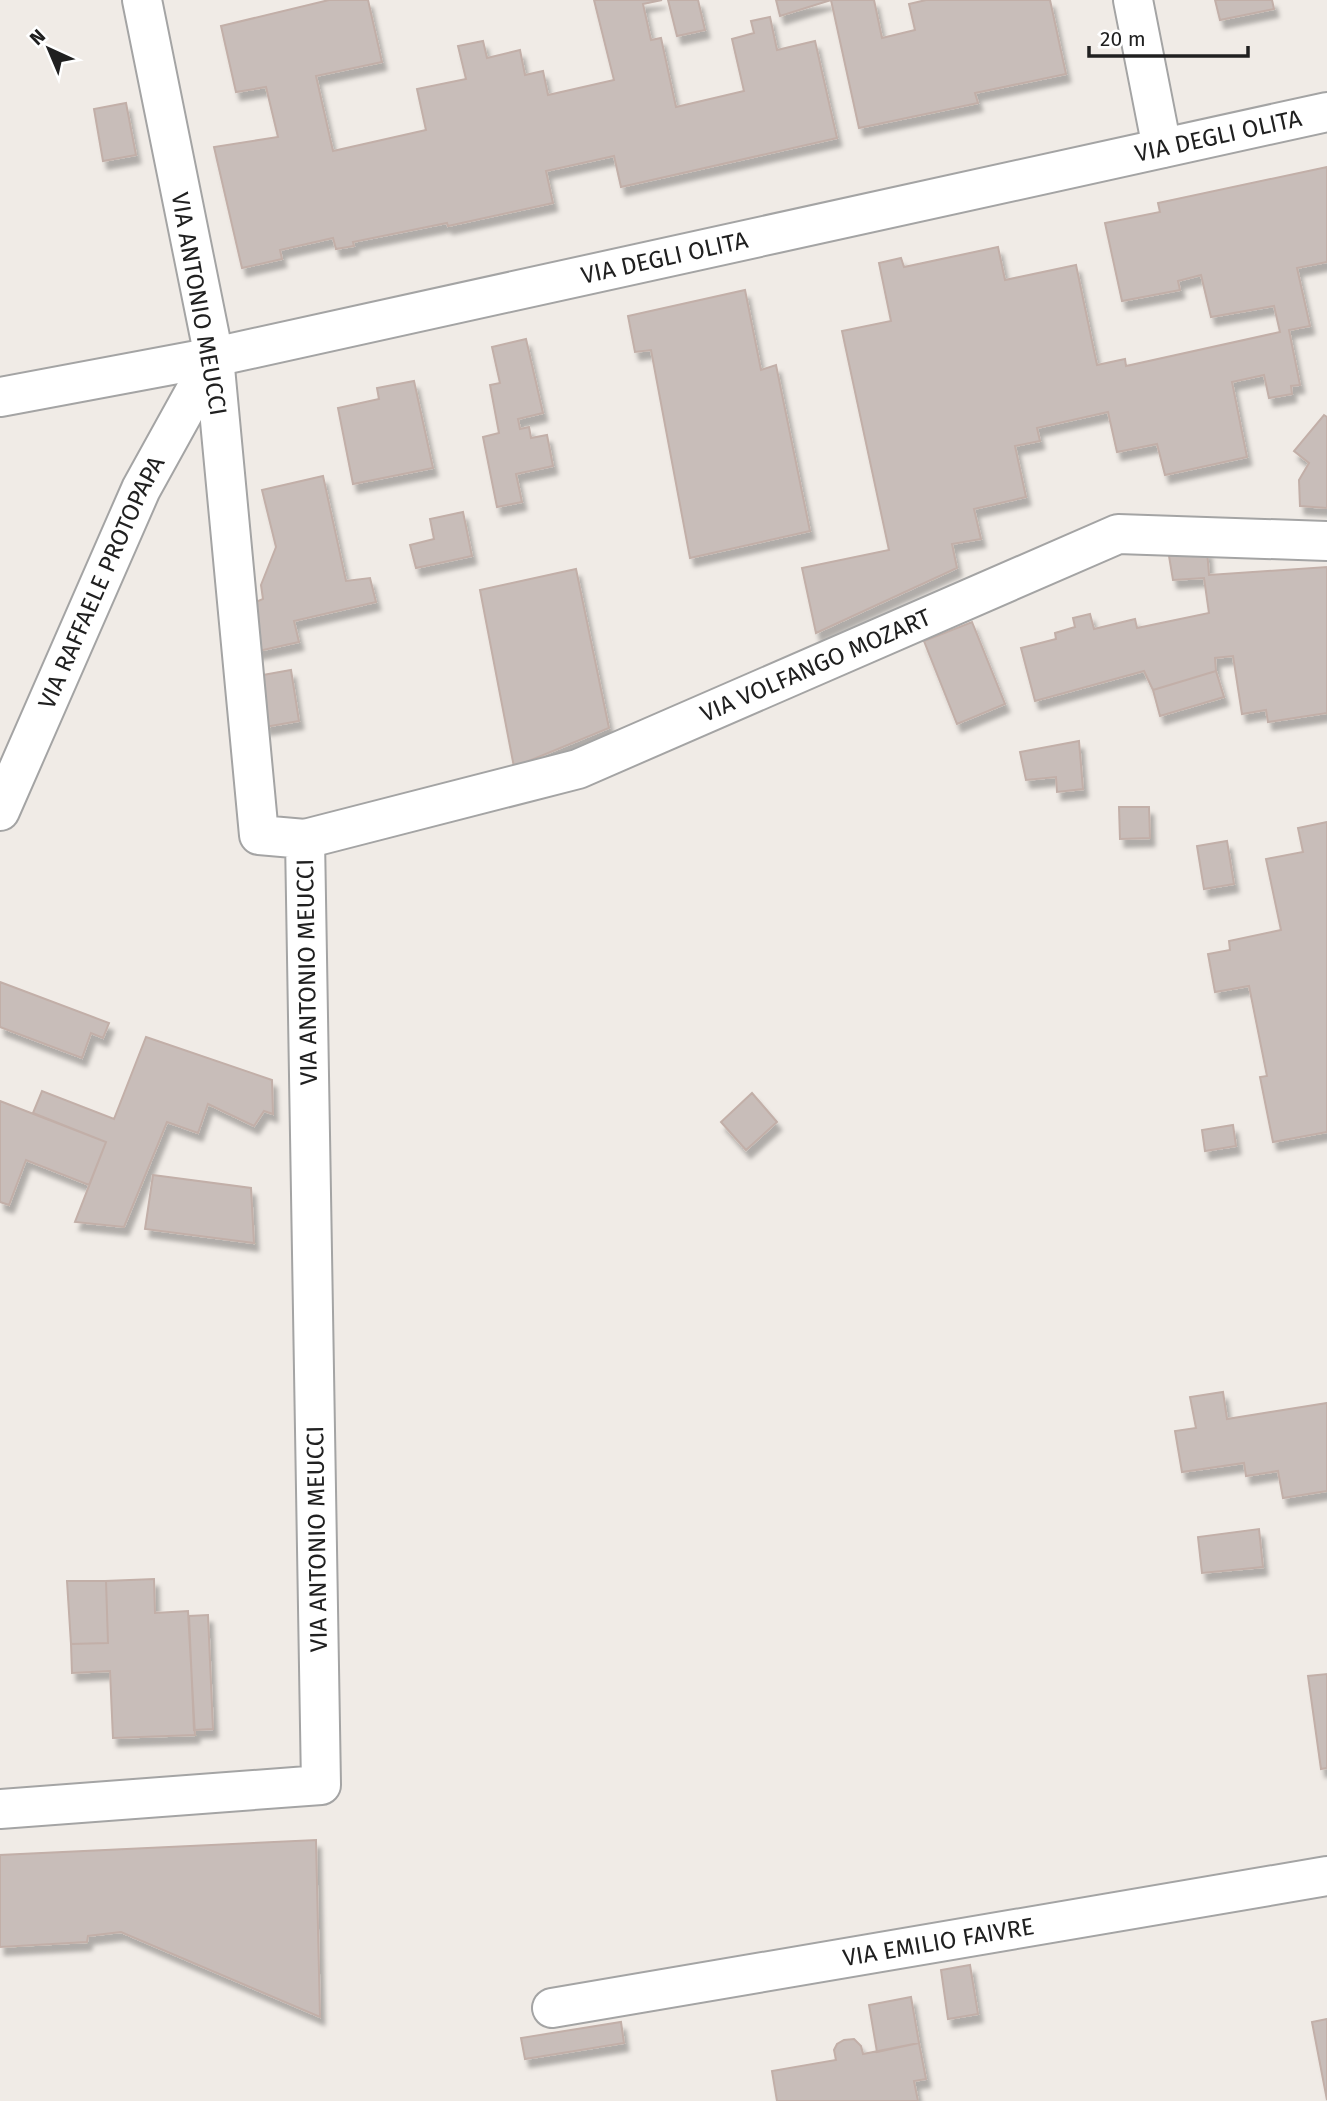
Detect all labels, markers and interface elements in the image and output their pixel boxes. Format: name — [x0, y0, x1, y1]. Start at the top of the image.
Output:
north arrow — [14, 14, 84, 84]
scale bar — [1089, 14, 1248, 58]
text: N — [25, 24, 50, 50]
text: 20 m — [1100, 26, 1146, 52]
street label: VIA DEGLI OLITA — [1132, 104, 1304, 168]
street label: VIA ANTONIO MEUCCI — [166, 190, 232, 418]
street label: VIA DEGLI OLITA — [579, 226, 751, 290]
street label: VIA RAFFAELE PROTOPAPA — [33, 451, 171, 713]
street label: VIA VOLFANGO MOZART — [696, 603, 936, 728]
street label: VIA ANTONIO MEUCCI — [291, 859, 323, 1085]
street label: VIA ANTONIO MEUCCI — [301, 1426, 333, 1652]
street label: VIA EMILIO FAIVRE — [841, 1912, 1036, 1972]

